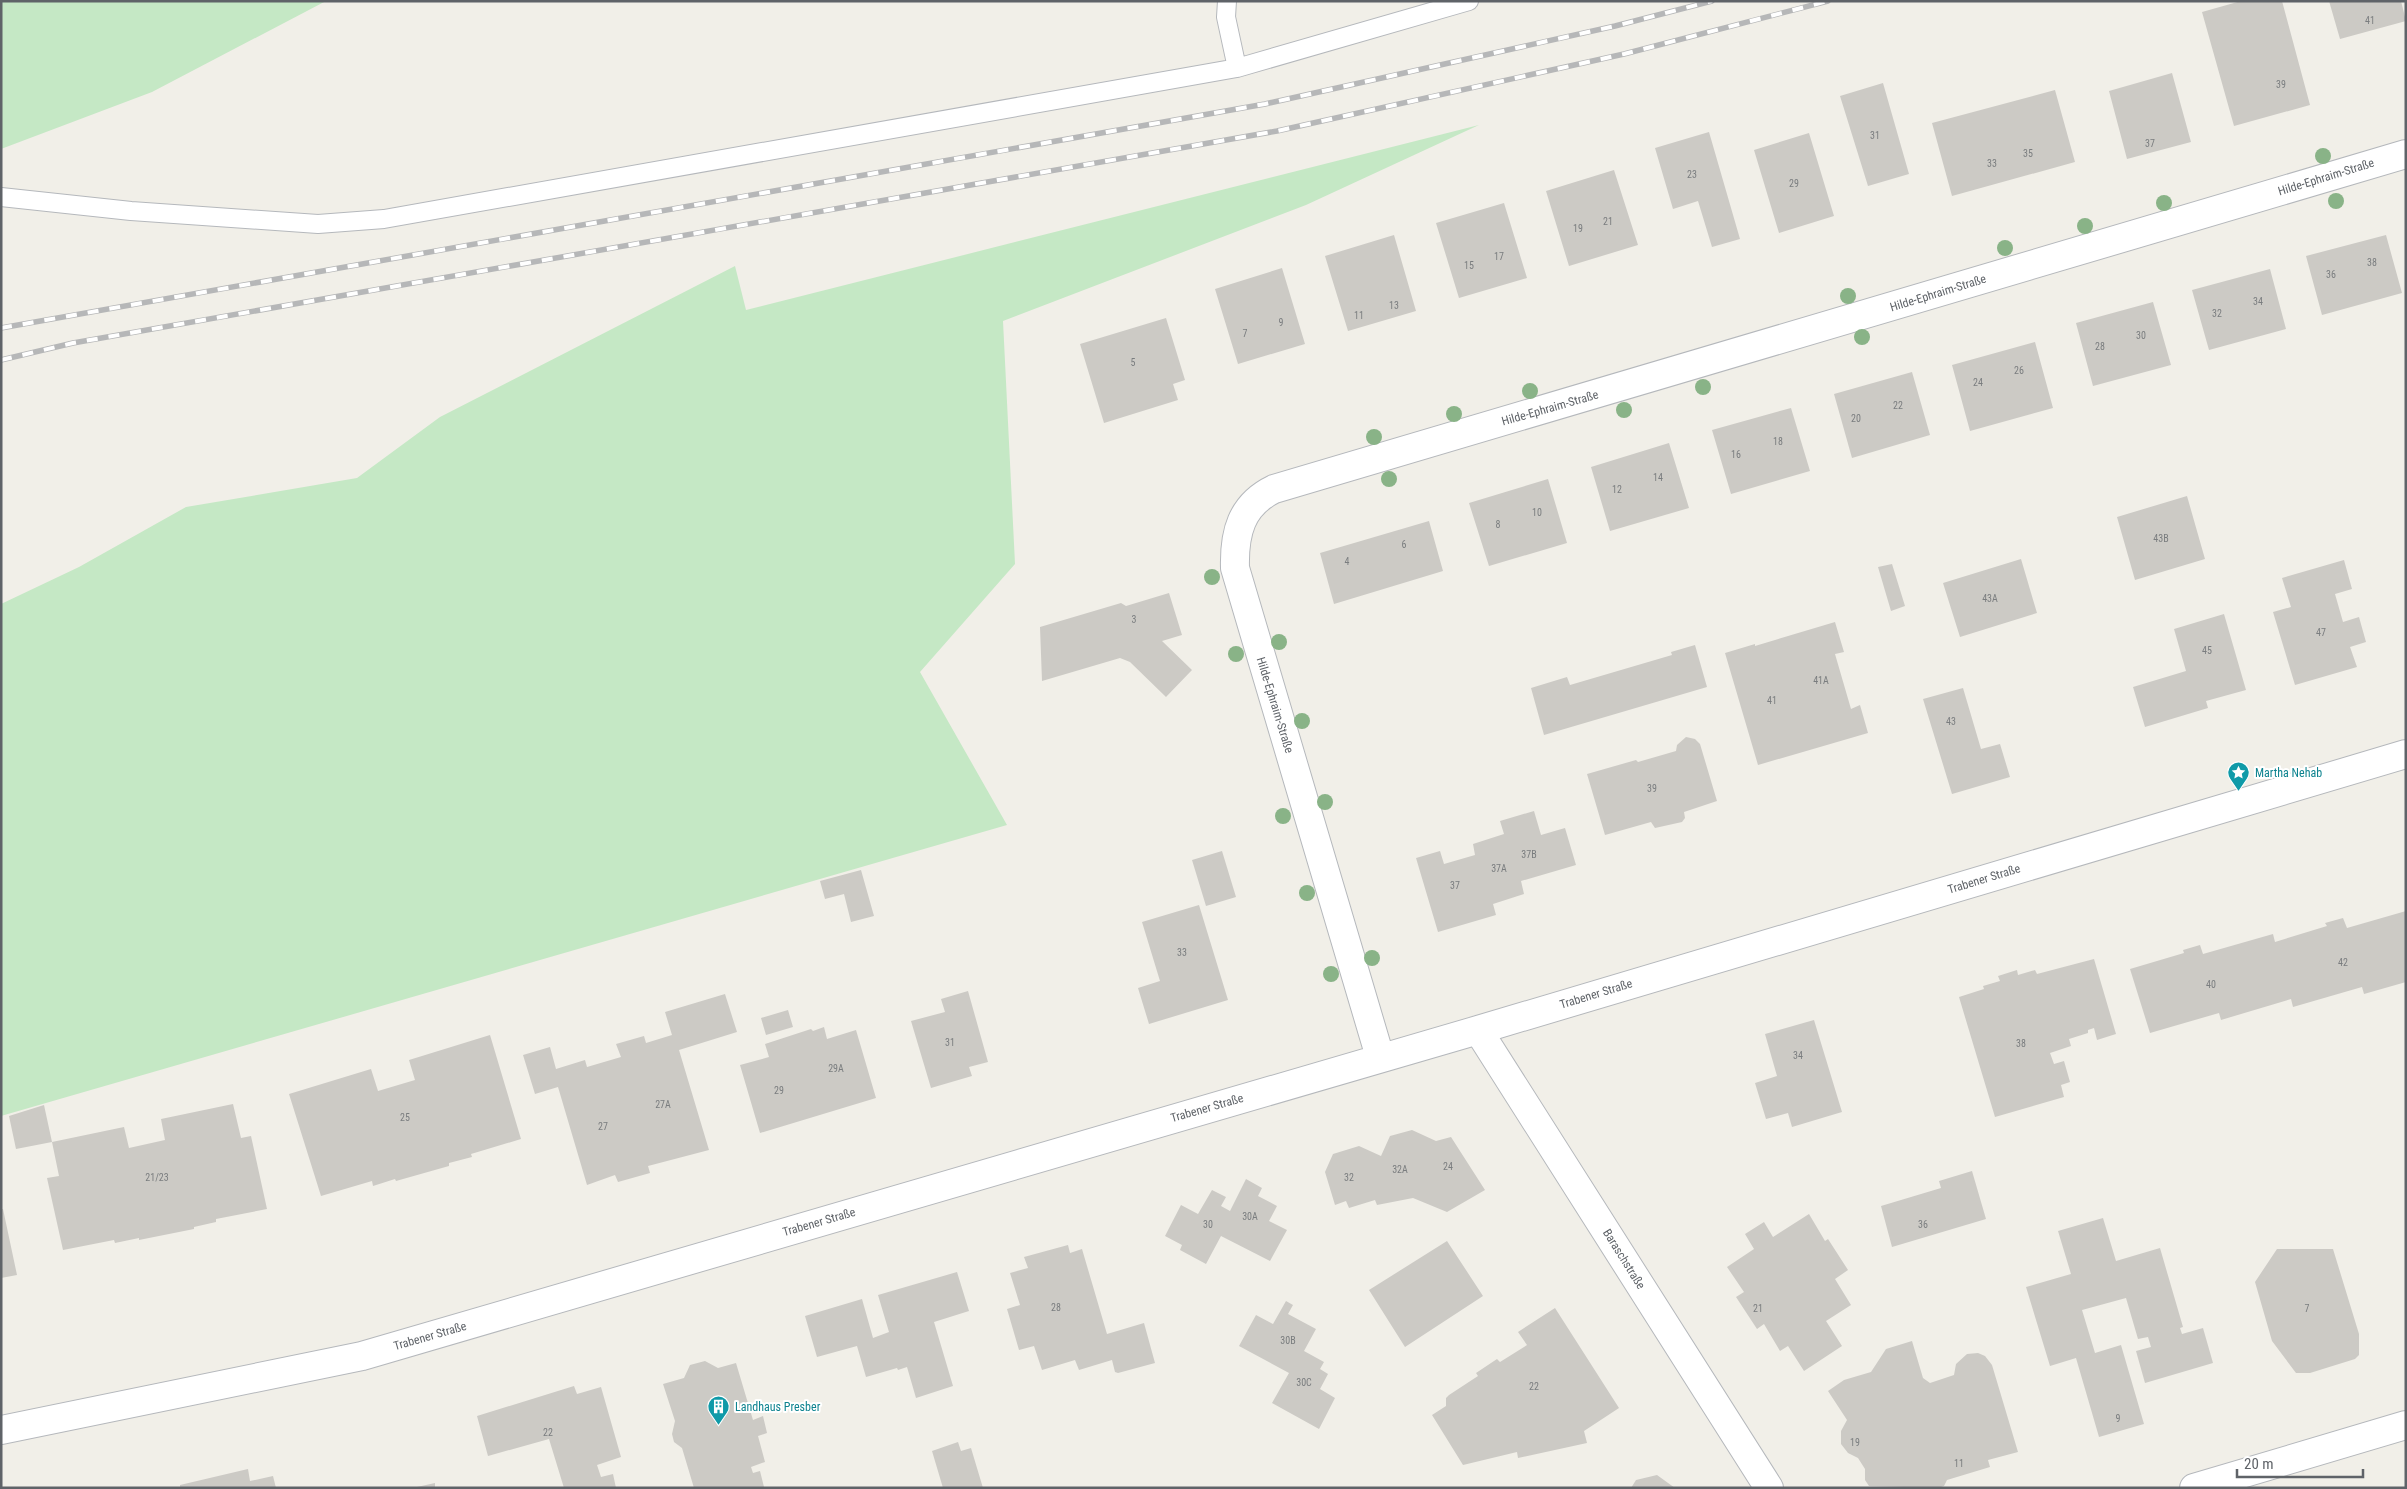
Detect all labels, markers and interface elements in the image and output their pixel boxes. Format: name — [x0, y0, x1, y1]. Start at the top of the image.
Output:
house number: 41 — [2365, 15, 2375, 26]
house number: 39 — [2276, 79, 2286, 90]
house number: 31 — [1870, 130, 1880, 141]
house number: 37 — [2145, 138, 2155, 149]
house number: 35 — [2023, 148, 2033, 159]
street label: Hilde-Ephraim-Straße — [2276, 156, 2376, 198]
house number: 33 — [1987, 158, 1997, 169]
house number: 23 — [1687, 169, 1697, 180]
house number: 29 — [1789, 178, 1799, 189]
house number: 21 — [1603, 216, 1613, 227]
house number: 19 — [1573, 223, 1583, 234]
house number: 17 — [1494, 251, 1504, 262]
house number: 38 — [2367, 257, 2377, 268]
house number: 15 — [1464, 260, 1474, 271]
house number: 36 — [2326, 269, 2336, 280]
street label: Hilde-Ephraim-Straße — [1888, 272, 1988, 314]
house number: 34 — [2253, 296, 2263, 307]
house number: 13 — [1389, 300, 1399, 311]
house number: 32 — [2212, 308, 2222, 319]
house number: 11 — [1354, 310, 1364, 321]
house number: 9 — [1279, 317, 1284, 328]
house number: 7 — [1243, 328, 1248, 339]
house number: 30 — [2136, 330, 2146, 341]
house number: 28 — [2095, 341, 2105, 352]
house number: 5 — [1131, 357, 1136, 368]
house number: 26 — [2014, 365, 2024, 376]
house number: 24 — [1973, 377, 1983, 388]
street label: Hilde-Ephraim-Straße — [1500, 387, 1600, 429]
house number: 22 — [1893, 400, 1903, 411]
house number: 20 — [1851, 413, 1861, 424]
house number: 18 — [1773, 436, 1783, 447]
house number: 16 — [1731, 449, 1741, 460]
house number: 14 — [1653, 472, 1663, 483]
house number: 12 — [1612, 484, 1622, 495]
house number: 10 — [1532, 507, 1542, 518]
house number: 8 — [1496, 519, 1501, 530]
house number: 43B — [2153, 533, 2169, 544]
house number: 6 — [1402, 539, 1407, 550]
house number: 4 — [1345, 556, 1350, 567]
house number: 43A — [1982, 593, 1998, 604]
house number: 3 — [1132, 614, 1137, 625]
house number: 47 — [2316, 627, 2326, 638]
house number: 45 — [2202, 645, 2212, 656]
street label: Hilde-Ephraim-Straße — [1254, 655, 1296, 755]
house number: 41A — [1813, 675, 1829, 686]
house number: 41 — [1767, 695, 1777, 706]
house number: 43 — [1946, 716, 1956, 727]
place icon: Martha Nehab — [2227, 761, 2251, 792]
place label: Martha Nehab — [2255, 766, 2322, 780]
house number: 39 — [1647, 783, 1657, 794]
house number: 37B — [1521, 849, 1537, 860]
street label: Trabener Straße — [1946, 861, 2022, 897]
house number: 37A — [1491, 863, 1507, 874]
house number: 37 — [1450, 880, 1460, 891]
house number: 33 — [1177, 947, 1187, 958]
house number: 42 — [2338, 957, 2348, 968]
street label: Trabener Straße — [1558, 976, 1634, 1012]
house number: 40 — [2206, 979, 2216, 990]
house number: 31 — [945, 1037, 955, 1048]
house number: 38 — [2016, 1038, 2026, 1049]
house number: 34 — [1793, 1050, 1803, 1061]
house number: 29A — [828, 1063, 844, 1074]
house number: 29 — [774, 1085, 784, 1096]
street label: Trabener Straße — [1169, 1091, 1245, 1125]
house number: 27A — [655, 1099, 671, 1110]
house number: 25 — [400, 1112, 410, 1123]
house number: 27 — [598, 1121, 608, 1132]
house number: 24 — [1443, 1161, 1453, 1172]
house number: 32A — [1392, 1164, 1408, 1175]
house number: 21/23 — [145, 1172, 169, 1183]
house number: 32 — [1344, 1172, 1354, 1183]
street label: Trabener Straße — [781, 1205, 857, 1239]
house number: 30A — [1242, 1211, 1258, 1222]
house number: 30 — [1203, 1219, 1213, 1230]
house number: 36 — [1918, 1219, 1928, 1230]
street label: Baraschstraße — [1600, 1226, 1648, 1292]
house number: 28 — [1051, 1302, 1061, 1313]
house number: 21 — [1753, 1303, 1763, 1314]
house number: 7 — [2305, 1303, 2310, 1314]
street label: Trabener Straße — [392, 1319, 468, 1353]
house number: 30B — [1280, 1335, 1296, 1346]
house number: 30C — [1296, 1377, 1312, 1388]
house number: 22 — [1529, 1381, 1539, 1392]
building icon: Landhaus Presber — [707, 1395, 731, 1426]
place label: Landhaus Presber — [735, 1400, 821, 1414]
house number: 9 — [2116, 1413, 2121, 1424]
house number: 22 — [543, 1427, 553, 1438]
house number: 19 — [1850, 1437, 1860, 1448]
scale bar — [2237, 1446, 2363, 1478]
text: 20 m — [2244, 1455, 2274, 1473]
house number: 11 — [1954, 1458, 1964, 1469]

